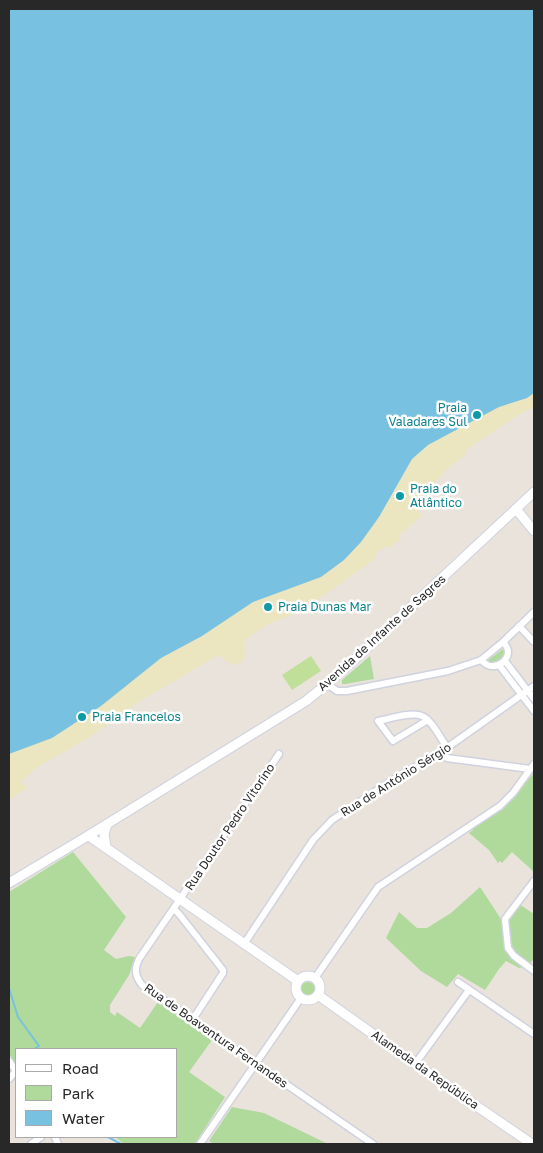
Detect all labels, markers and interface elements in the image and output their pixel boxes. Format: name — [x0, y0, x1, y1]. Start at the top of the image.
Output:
place label: Praia Valadares Sul — [388, 401, 467, 429]
marker: Praia Valadares Sul — [471, 409, 483, 421]
place label: Praia do Atlântico — [410, 482, 462, 510]
marker: Praia do Atlântico — [394, 490, 406, 502]
street label: Avenida de Infante de Sagres — [315, 572, 449, 694]
place label: Praia Dunas Mar — [278, 600, 371, 614]
marker: Praia Dunas Mar — [262, 601, 274, 613]
place label: Praia Francelos — [92, 710, 181, 724]
marker: Praia Francelos — [76, 711, 88, 723]
street label: Rua de António Sérgio — [338, 740, 454, 820]
street label: Rua Doutor Pedro Vitorino — [182, 761, 278, 893]
street label: Rua de Boaventura Fernandes — [141, 981, 291, 1091]
street label: Alameda da República — [369, 1027, 481, 1113]
legend — [15, 1048, 178, 1138]
text: Road — [62, 1059, 99, 1077]
text: Park — [62, 1084, 94, 1102]
text: Water — [62, 1109, 105, 1127]

